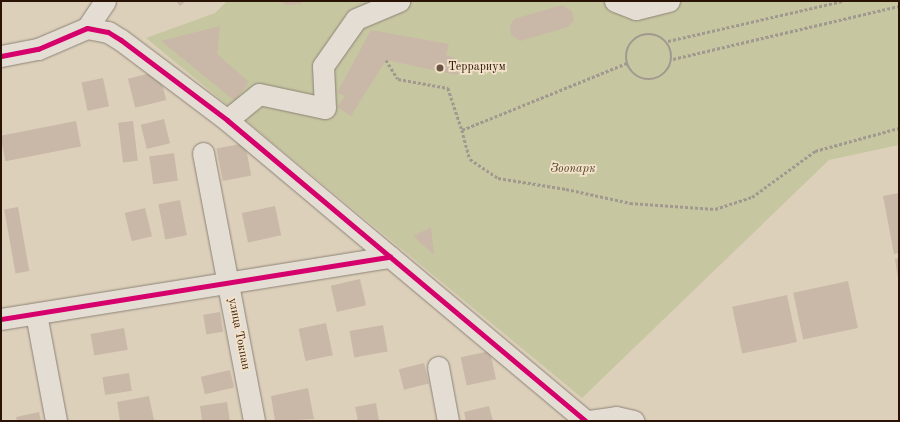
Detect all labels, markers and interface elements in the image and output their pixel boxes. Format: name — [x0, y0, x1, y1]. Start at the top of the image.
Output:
place label: Террариум — [448, 61, 506, 75]
marker: Террариум — [435, 63, 445, 73]
park label: Зоопарк — [550, 163, 596, 177]
street label: улица Токпан — [224, 297, 252, 371]

